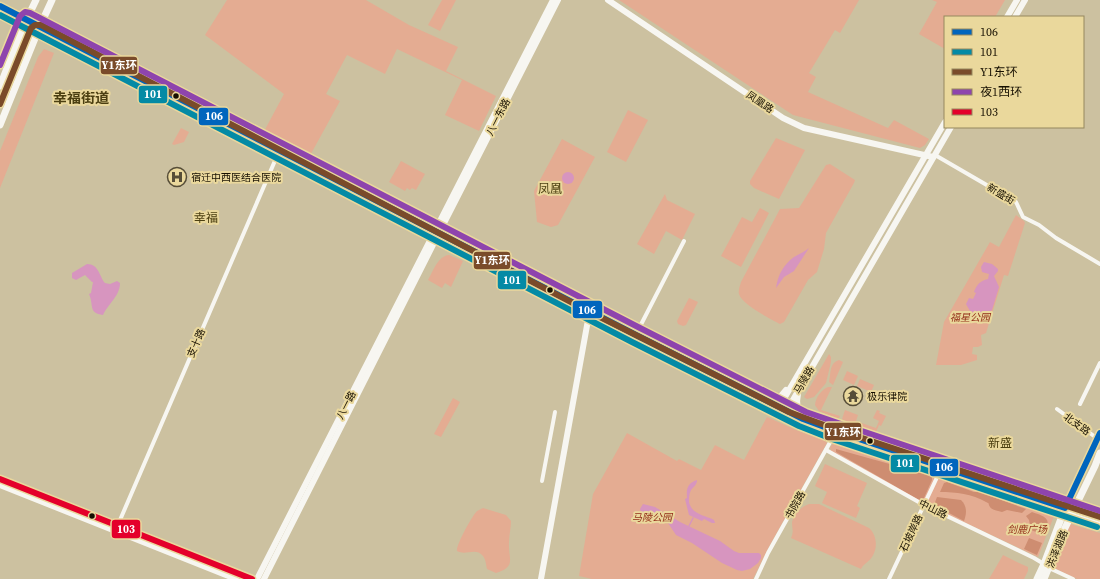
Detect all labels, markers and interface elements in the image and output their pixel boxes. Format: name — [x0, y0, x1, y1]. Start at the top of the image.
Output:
legend — [944, 16, 1084, 128]
text: 106 — [980, 24, 998, 40]
text: 101 — [980, 44, 998, 60]
line badge: Y1东环 — [100, 56, 138, 75]
text: Y1东环 — [102, 58, 137, 73]
text: Y1东环 — [980, 64, 1018, 80]
text: 夜1西环 — [980, 84, 1022, 100]
line badge: 101 — [138, 85, 168, 104]
text: 101 — [144, 87, 162, 102]
district label: 幸福街道 — [53, 88, 109, 108]
street label: 凤凰路 — [744, 88, 776, 116]
unlabelled marker — [171, 91, 181, 101]
street label: 八一东路 — [483, 96, 513, 138]
text: 103 — [980, 104, 998, 120]
line badge: 106 — [198, 107, 229, 126]
text: 106 — [205, 109, 223, 124]
hospital icon: 宿迁中西医结合医院 — [166, 166, 188, 188]
place label: 宿迁中西医结合医院 — [191, 171, 281, 184]
district label: 凤凰 — [538, 181, 562, 197]
street label: 新盛街 — [985, 181, 1017, 207]
district label: 幸福 — [194, 210, 218, 226]
line badge: Y1东环 — [473, 251, 511, 270]
text: Y1东环 — [475, 253, 510, 268]
line badge: 101 — [497, 270, 527, 290]
text: 101 — [503, 273, 521, 288]
unlabelled marker — [545, 285, 555, 295]
line badge: 106 — [572, 300, 603, 319]
text: 106 — [578, 303, 596, 318]
park label: 福星公园 — [950, 311, 992, 324]
street label: 支十路 — [184, 327, 208, 359]
street label: 马陵路 — [791, 364, 817, 396]
temple icon: 极乐律院 — [842, 385, 864, 407]
street label: 八一路 — [333, 389, 359, 421]
place label: 极乐律院 — [867, 390, 907, 403]
street label: 北支路 — [1061, 410, 1093, 438]
line badge: Y1东环 — [824, 422, 862, 441]
text: Y1东环 — [826, 425, 861, 440]
district label: 新盛 — [988, 435, 1012, 451]
unlabelled marker — [865, 436, 875, 446]
line badge: 101 — [890, 454, 920, 473]
text: 101 — [896, 456, 914, 471]
line badge: 106 — [929, 458, 959, 477]
text: 106 — [935, 460, 953, 475]
street label: 书院路 — [782, 489, 808, 521]
street label: 中山路 — [917, 497, 949, 521]
unlabelled marker — [87, 511, 97, 521]
park label: 马陵公园 — [632, 511, 674, 524]
street label: 石坡岸路 — [897, 512, 925, 554]
line badge: 103 — [111, 519, 141, 539]
text: 103 — [117, 522, 135, 537]
park label: 剑鹿广场 — [1007, 523, 1048, 536]
street label: 洪泽湖路 — [1043, 528, 1071, 570]

